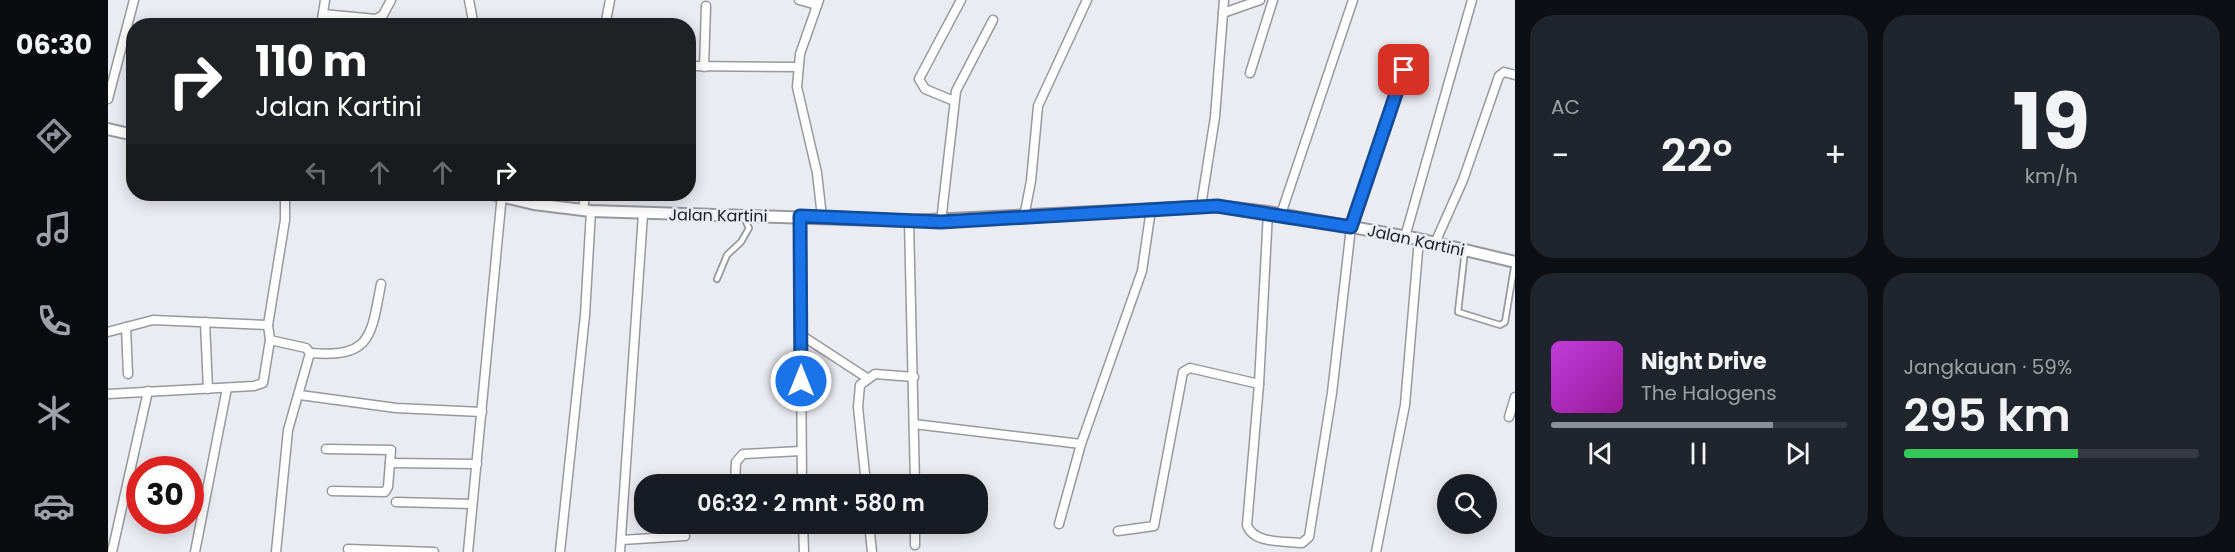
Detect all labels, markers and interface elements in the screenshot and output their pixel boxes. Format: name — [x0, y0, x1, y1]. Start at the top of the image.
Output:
text: 06:30 — [16, 26, 92, 63]
text: 110 m — [255, 32, 367, 91]
icon: right — [156, 42, 234, 120]
pin — [1378, 44, 1429, 95]
icon: arrive — [1387, 53, 1420, 86]
text: 19 — [2013, 67, 2090, 176]
text: Jalan Kartini — [255, 88, 422, 125]
text: AC — [1551, 93, 1580, 121]
icon: directions — [33, 115, 75, 157]
text: 22° — [1661, 124, 1732, 187]
text: − — [1551, 132, 1569, 179]
text: + — [1824, 132, 1847, 179]
icon: left — [300, 156, 333, 189]
icon: ahead — [363, 156, 396, 189]
icon: ahead — [426, 156, 459, 189]
icon: right — [489, 156, 522, 189]
text: km/h — [2025, 162, 2078, 190]
street label: Jalan Kartini — [668, 203, 768, 228]
icon: music — [33, 208, 75, 250]
street label: Jalan Kartini — [1365, 219, 1467, 262]
icon: phone — [33, 300, 75, 342]
text: Night Drive — [1641, 346, 1767, 377]
position arrow — [769, 349, 833, 413]
text: Jangkauan · 59% — [1904, 353, 2072, 381]
text: The Halogens — [1641, 379, 1777, 407]
text: 295 km — [1904, 384, 2071, 447]
icon: climate — [33, 392, 75, 434]
icon: previous — [1584, 437, 1617, 470]
icon: pause — [1682, 437, 1715, 470]
icon: next — [1781, 437, 1814, 470]
speed limit sign: 30 — [126, 456, 204, 534]
map controls — [1437, 474, 1497, 534]
button: search — [1437, 474, 1497, 534]
icon: car — [33, 485, 75, 527]
text: 06:32 · 2 mnt · 580 m — [697, 488, 925, 519]

